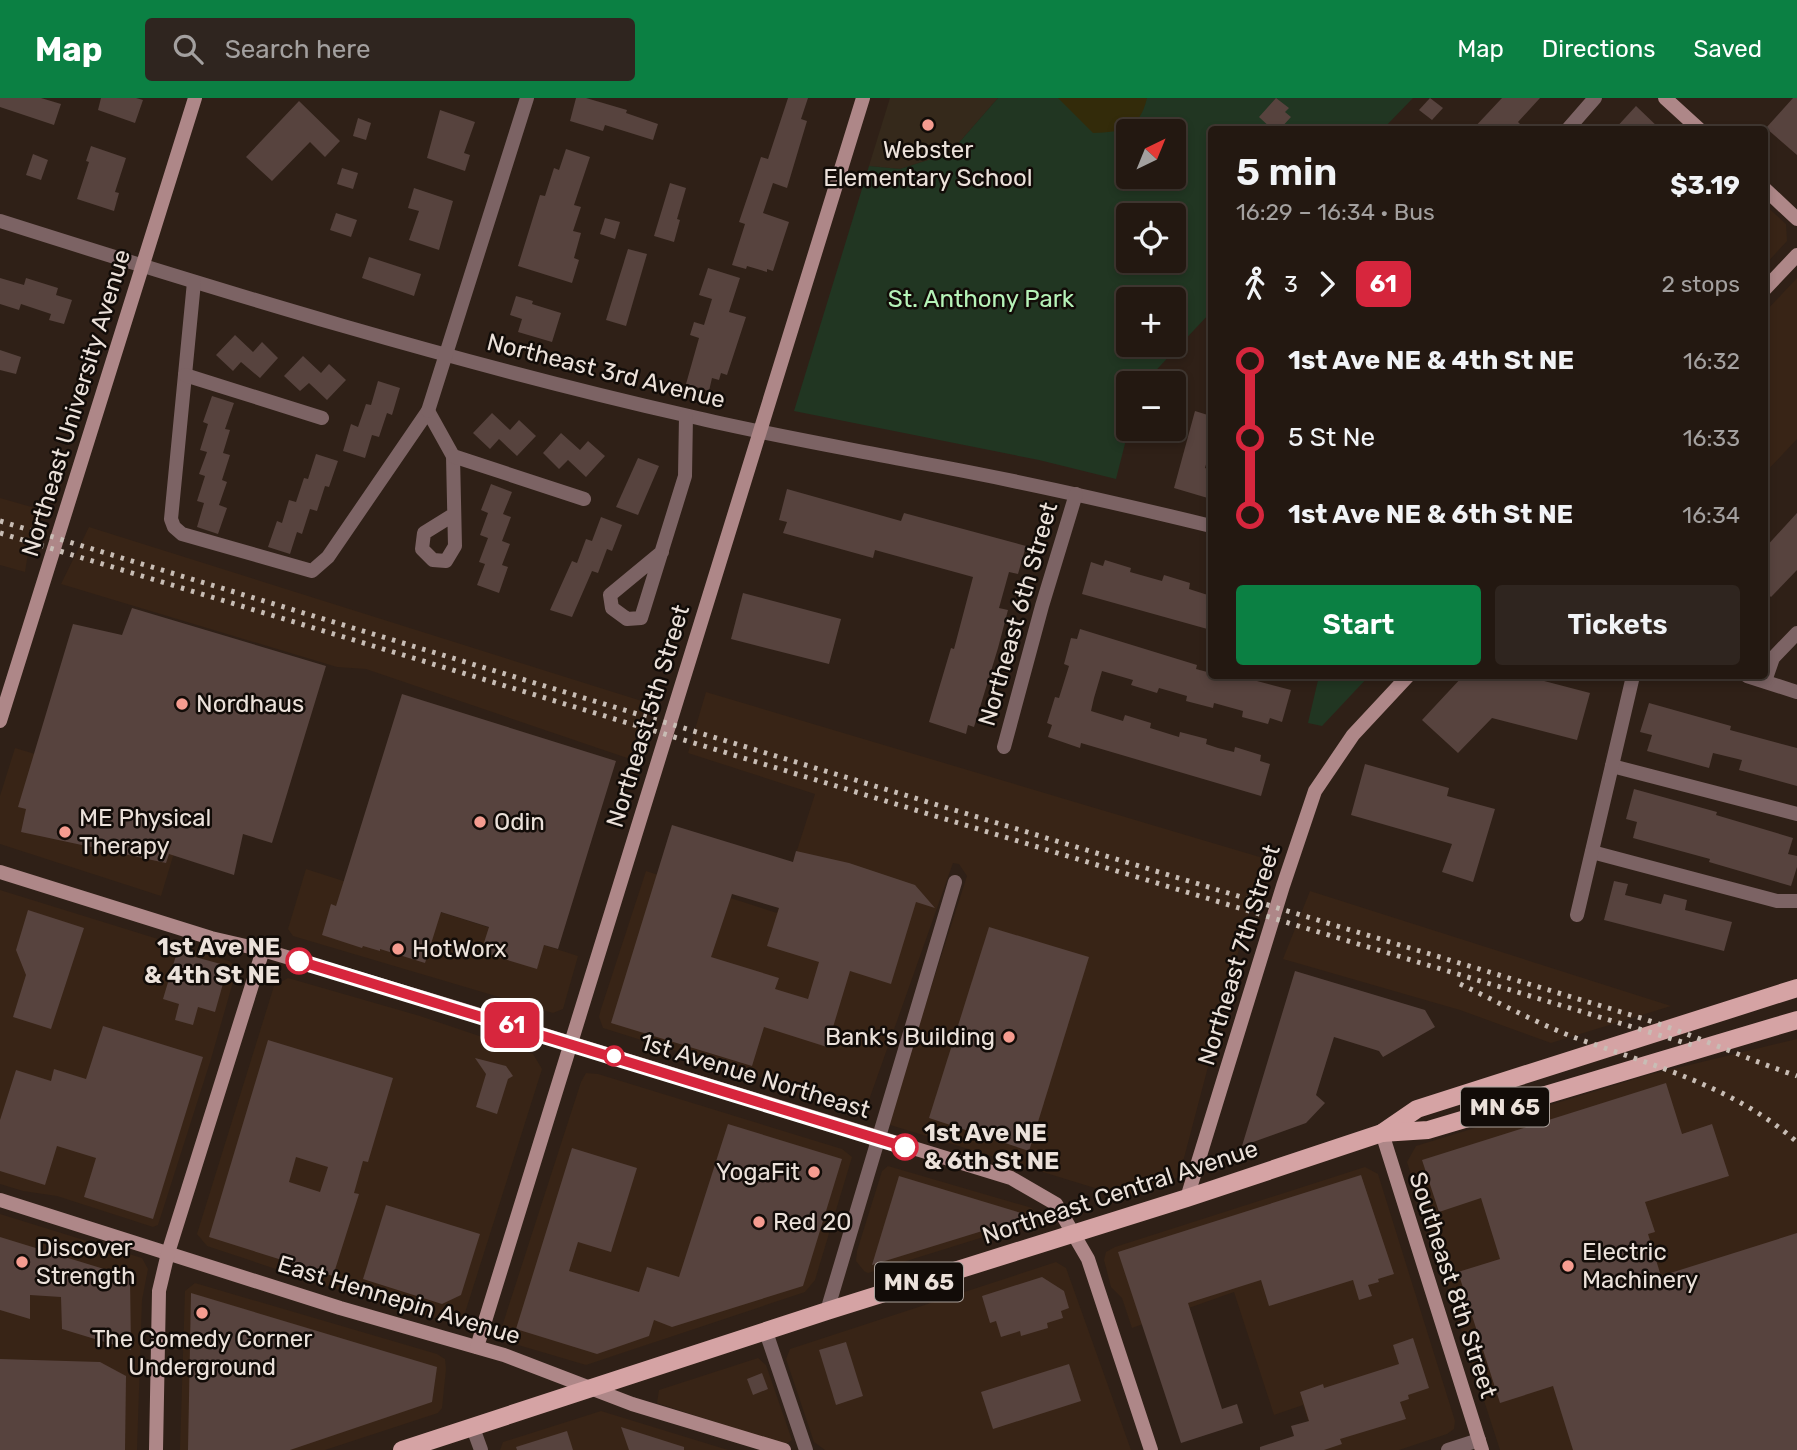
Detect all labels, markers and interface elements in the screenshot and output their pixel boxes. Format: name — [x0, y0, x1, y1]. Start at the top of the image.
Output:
search box — [145, 18, 635, 81]
text: Map — [35, 30, 103, 69]
icon: search — [169, 30, 207, 68]
text: Search here — [225, 34, 370, 65]
text: Map — [1457, 35, 1504, 63]
text: Directions — [1542, 35, 1655, 63]
text: Saved — [1693, 35, 1762, 63]
marker: Webster Elementary School — [920, 117, 936, 133]
north arrow — [1116, 119, 1186, 189]
map controls — [1116, 119, 1186, 441]
place label: Webster Elementary School — [823, 136, 1033, 192]
text: 5 min — [1236, 149, 1337, 195]
text: $3.19 — [1670, 170, 1740, 201]
text: 16:29 – 16:34 · Bus — [1236, 198, 1435, 226]
button: locate — [1116, 203, 1186, 273]
street label: Northeast University Avenue — [16, 246, 136, 560]
icon: walk — [1236, 265, 1274, 303]
icon: forward — [1308, 265, 1346, 303]
text: 3 — [1284, 270, 1298, 298]
text: 61 — [1370, 270, 1397, 298]
text: 2 stops — [1662, 270, 1740, 298]
park label: St. Anthony Park — [888, 285, 1075, 313]
button: + — [1116, 287, 1186, 357]
street label: Northeast 3rd Avenue — [484, 328, 728, 414]
text: 1st Ave NE & 4th St NE — [1288, 345, 1574, 376]
text: 16:32 — [1683, 347, 1740, 375]
button: − — [1116, 371, 1186, 441]
text: 5 St Ne — [1288, 422, 1375, 453]
text: 16:33 — [1683, 424, 1740, 452]
street label: Northeast 6th Street — [973, 499, 1063, 729]
text: 1st Ave NE & 6th St NE — [1288, 499, 1573, 530]
text: 16:34 — [1682, 501, 1740, 529]
button: Start — [1236, 585, 1481, 665]
button: Tickets — [1495, 585, 1740, 665]
street label: Northeast 5th Street — [601, 601, 695, 831]
place label: Nordhaus — [196, 690, 304, 718]
marker: Nordhaus — [174, 696, 190, 712]
place label: ME Physical Therapy — [79, 804, 211, 860]
place label: Odin — [494, 808, 545, 836]
marker: Odin — [472, 814, 488, 830]
marker: ME Physical Therapy — [57, 824, 73, 840]
street label: Northeast 7th Street — [1192, 841, 1286, 1069]
place label: 1st Ave NE & 4th St NE — [144, 933, 280, 989]
place label: HotWorx — [412, 935, 507, 963]
marker: HotWorx — [390, 941, 406, 957]
marker: 1st Ave NE & 4th St NE — [286, 948, 312, 974]
line badge: 61 — [480, 1002, 544, 1048]
text: 61 — [498, 1011, 526, 1039]
place label: Bank's Building — [825, 1023, 995, 1051]
street label: 1st Avenue Northeast — [637, 1028, 873, 1124]
marker: Bank's Building — [1001, 1029, 1017, 1045]
unlabelled marker — [604, 1046, 624, 1066]
road number: MN 65 — [1461, 1088, 1549, 1126]
place label: 1st Ave NE & 6th St NE — [924, 1119, 1059, 1175]
marker: 1st Ave NE & 6th St NE — [892, 1134, 918, 1160]
street label: Northeast Central Avenue — [979, 1134, 1261, 1250]
place label: YogaFit — [716, 1158, 800, 1186]
marker: YogaFit — [806, 1164, 822, 1180]
street label: Southeast 8th Street — [1403, 1169, 1503, 1401]
place label: Red 20 — [773, 1208, 852, 1236]
marker: Red 20 — [751, 1214, 767, 1230]
place label: Discover Strength — [36, 1234, 136, 1290]
place label: Electric Machinery — [1582, 1238, 1698, 1294]
street label: East Hennepin Avenue — [274, 1250, 524, 1350]
marker: Discover Strength — [14, 1254, 30, 1270]
marker: Electric Machinery — [1560, 1258, 1576, 1274]
road number: MN 65 — [875, 1262, 963, 1302]
marker: The Comedy Corner Underground — [194, 1305, 210, 1321]
place label: The Comedy Corner Underground — [92, 1325, 312, 1381]

